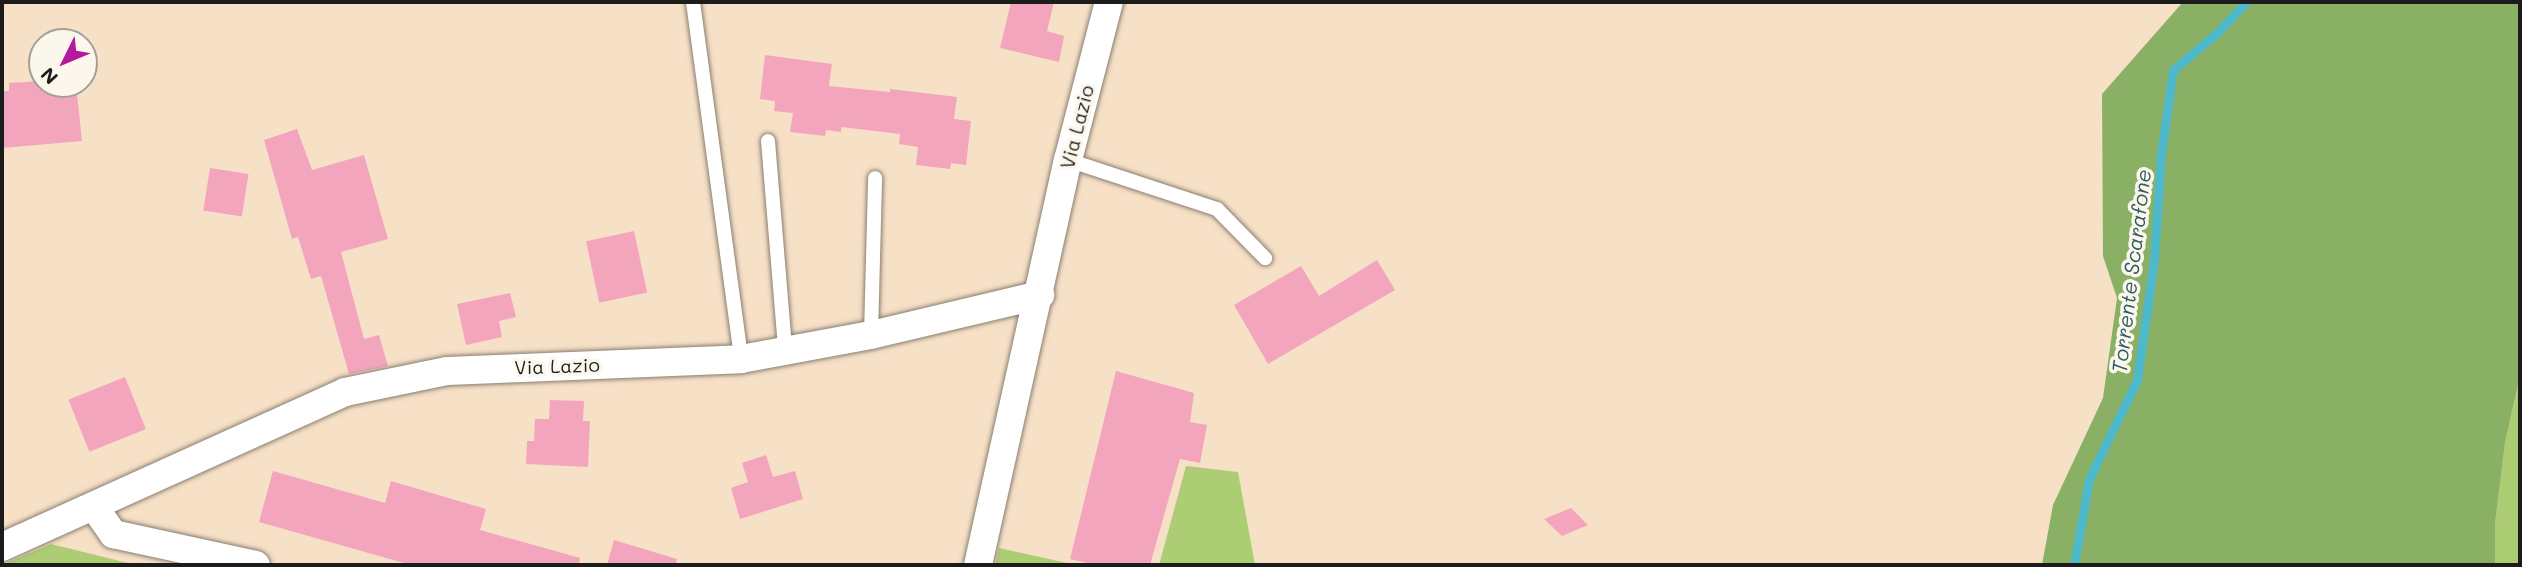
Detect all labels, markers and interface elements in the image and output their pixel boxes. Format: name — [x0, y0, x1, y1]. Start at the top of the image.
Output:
north arrow — [28, 28, 98, 98]
text: N — [35, 63, 63, 90]
street label: Via Lazio — [1056, 83, 1098, 171]
water label: Torrente Scarafone — [2106, 168, 2156, 374]
street label: Via Lazio — [514, 353, 600, 379]

